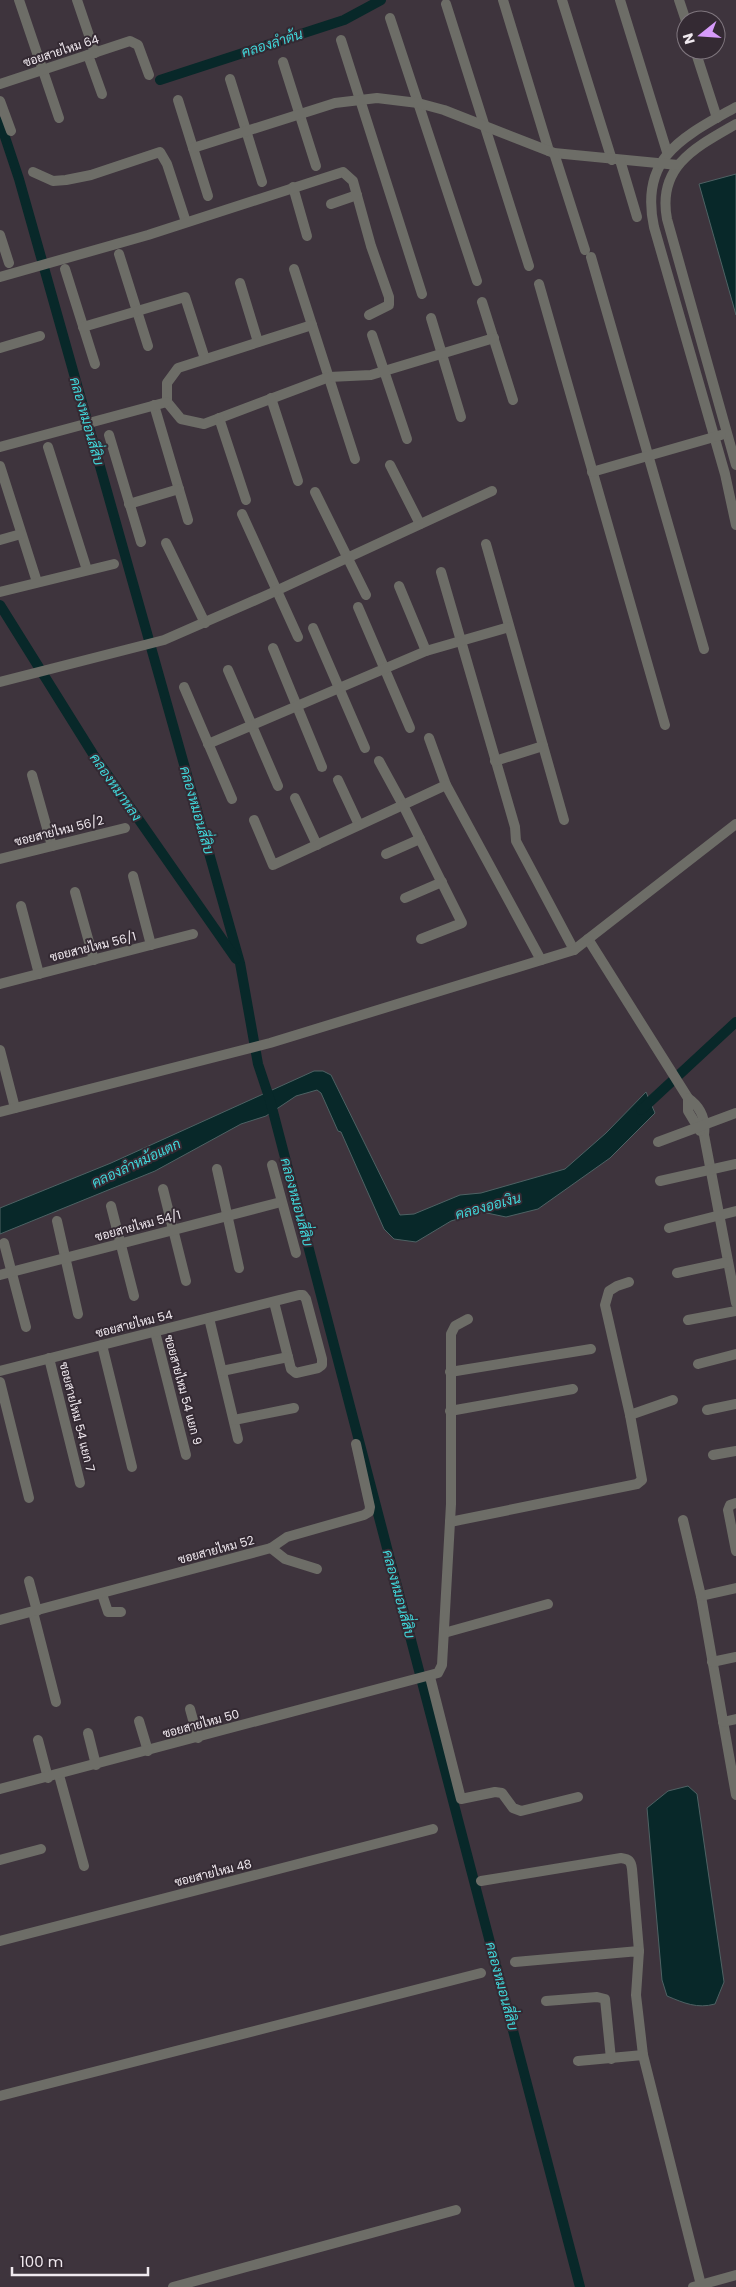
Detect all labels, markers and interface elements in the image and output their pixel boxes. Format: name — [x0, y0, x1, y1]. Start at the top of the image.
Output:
north arrow — [676, 10, 726, 60]
water label: คลองลำต้น — [239, 24, 305, 62]
street label: ซอยสายไหม 64 — [21, 30, 101, 71]
text: N — [677, 31, 700, 47]
water label: คลองหมอนสี่สิบ — [65, 374, 111, 468]
water label: คลองหมาหลง — [85, 749, 147, 825]
water label: คลองหมอนสี่สิบ — [175, 763, 221, 857]
street label: ซอยสายไหม 56/2 — [12, 811, 105, 850]
street label: ซอยสายไหม 56/1 — [48, 928, 138, 965]
water label: คลองลำหม้อแตก — [88, 1134, 184, 1192]
water label: คลองหมอนสี่สิบ — [276, 1155, 320, 1249]
water label: คลองออเงิน — [453, 1188, 523, 1224]
street label: ซอยสายไหม 54/1 — [93, 1206, 183, 1245]
street label: ซอยสายไหม 54 — [94, 1306, 175, 1341]
street label: ซอยสายไหม 54 แยก 9 — [161, 1333, 206, 1447]
street label: ซอยสายไหม 54 แยก 7 — [56, 1360, 99, 1474]
street label: ซอยสายไหม 52 — [176, 1531, 256, 1568]
water label: คลองหมอนสี่สิบ — [378, 1547, 422, 1641]
street label: ซอยสายไหม 50 — [161, 1705, 241, 1742]
street label: ซอยสายไหม 48 — [173, 1855, 253, 1890]
water label: คลองหมอนสี่สิบ — [481, 1939, 525, 2033]
scale bar — [12, 2244, 149, 2276]
text: 100 m — [20, 2251, 63, 2272]

